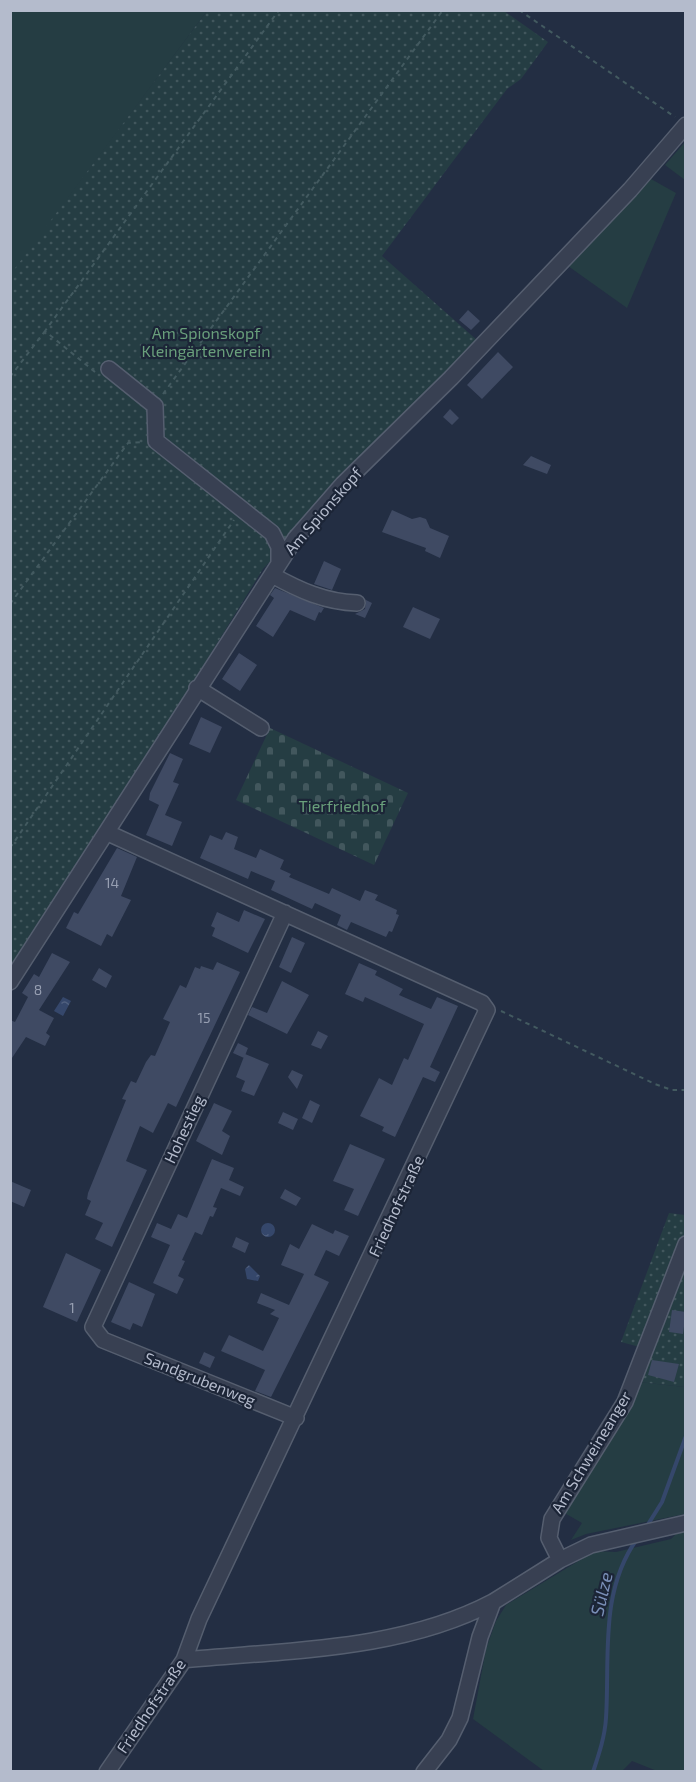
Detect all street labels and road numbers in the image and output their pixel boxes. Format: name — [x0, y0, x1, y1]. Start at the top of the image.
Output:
street label: Am Spionskopf — [280, 463, 366, 558]
street label: Hohestieg — [159, 1091, 208, 1166]
street label: Friedhofstraße — [364, 1152, 427, 1260]
street label: Sandgrubenweg — [142, 1348, 259, 1410]
street label: Am Schweineanger — [547, 1387, 635, 1516]
street label: Friedhofstraße — [112, 1655, 189, 1757]

